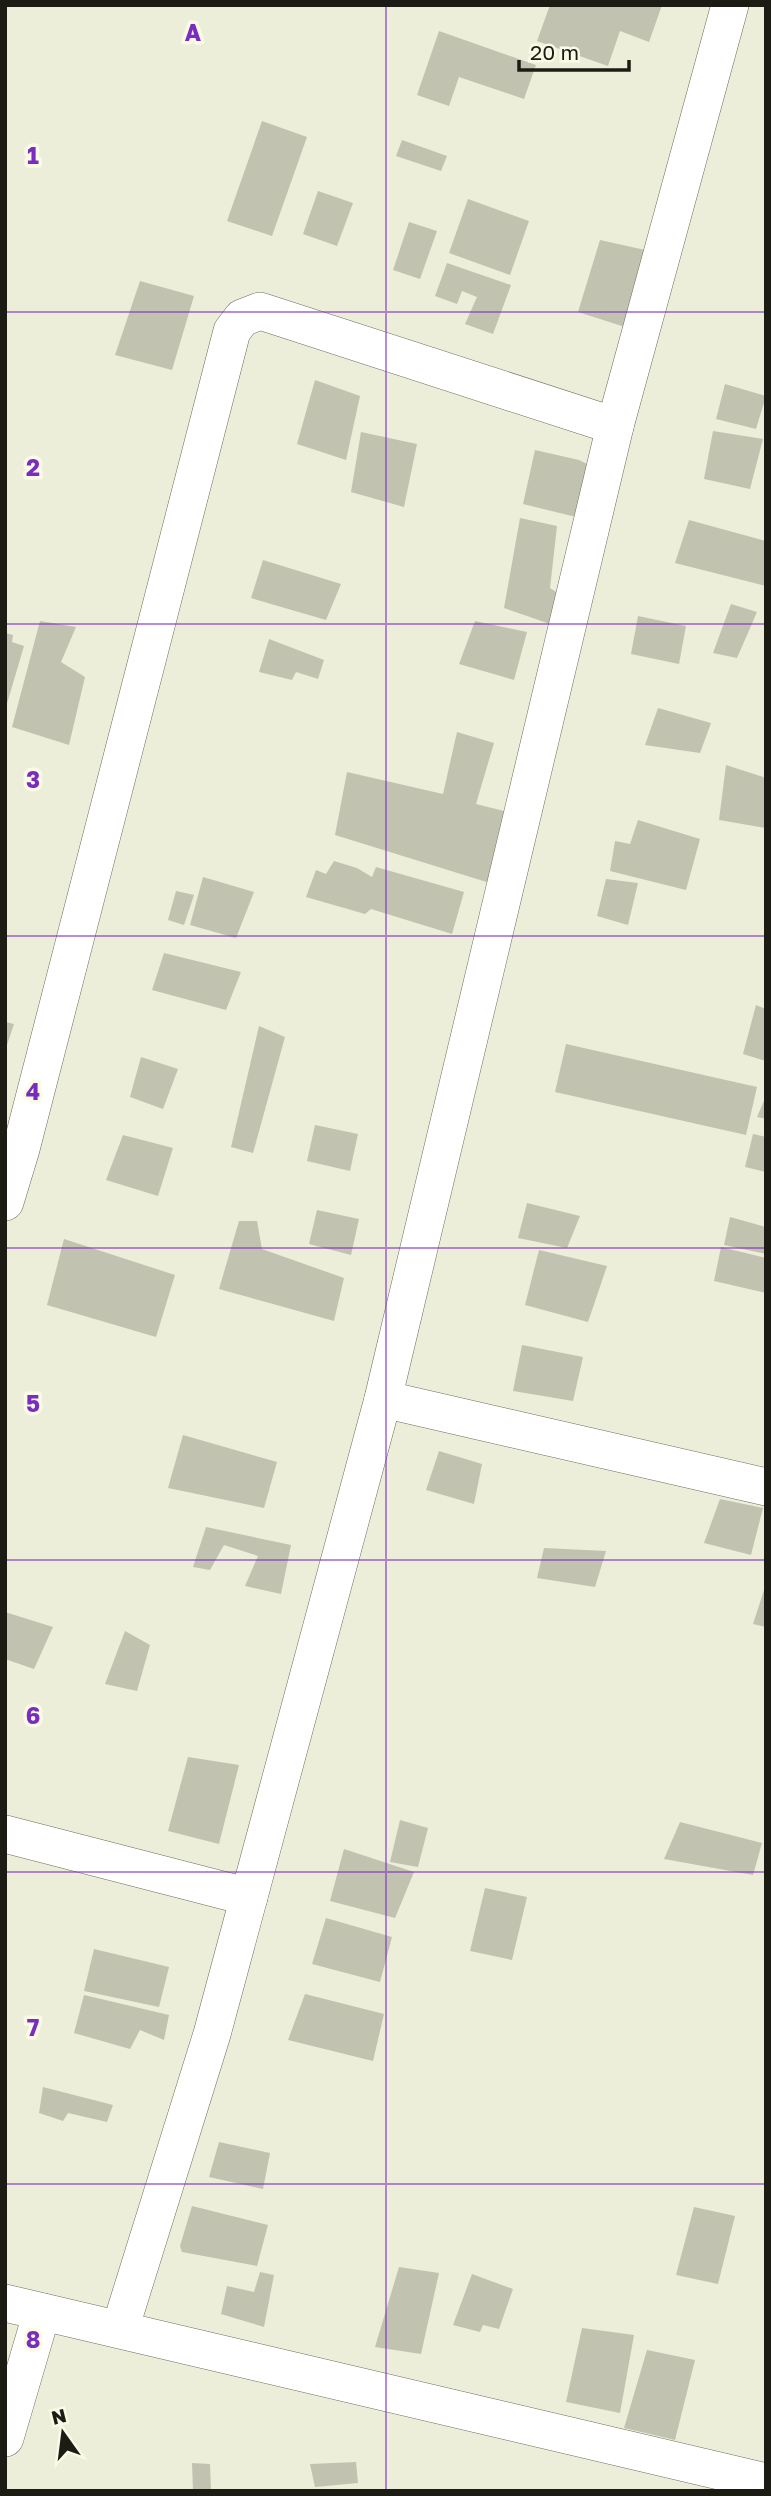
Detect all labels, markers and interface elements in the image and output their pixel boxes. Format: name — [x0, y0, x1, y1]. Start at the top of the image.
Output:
text: A — [185, 18, 202, 46]
scale bar — [519, 28, 629, 72]
text: 20 m — [530, 39, 579, 65]
text: 1 — [27, 141, 39, 169]
text: 2 — [26, 453, 40, 481]
text: 3 — [26, 765, 40, 793]
text: 4 — [26, 1077, 40, 1105]
text: 5 — [26, 1389, 40, 1417]
text: 6 — [26, 1701, 40, 1729]
text: 7 — [27, 2013, 39, 2041]
text: 8 — [26, 2325, 40, 2353]
north arrow — [28, 2398, 98, 2468]
text: N — [49, 2403, 69, 2429]

